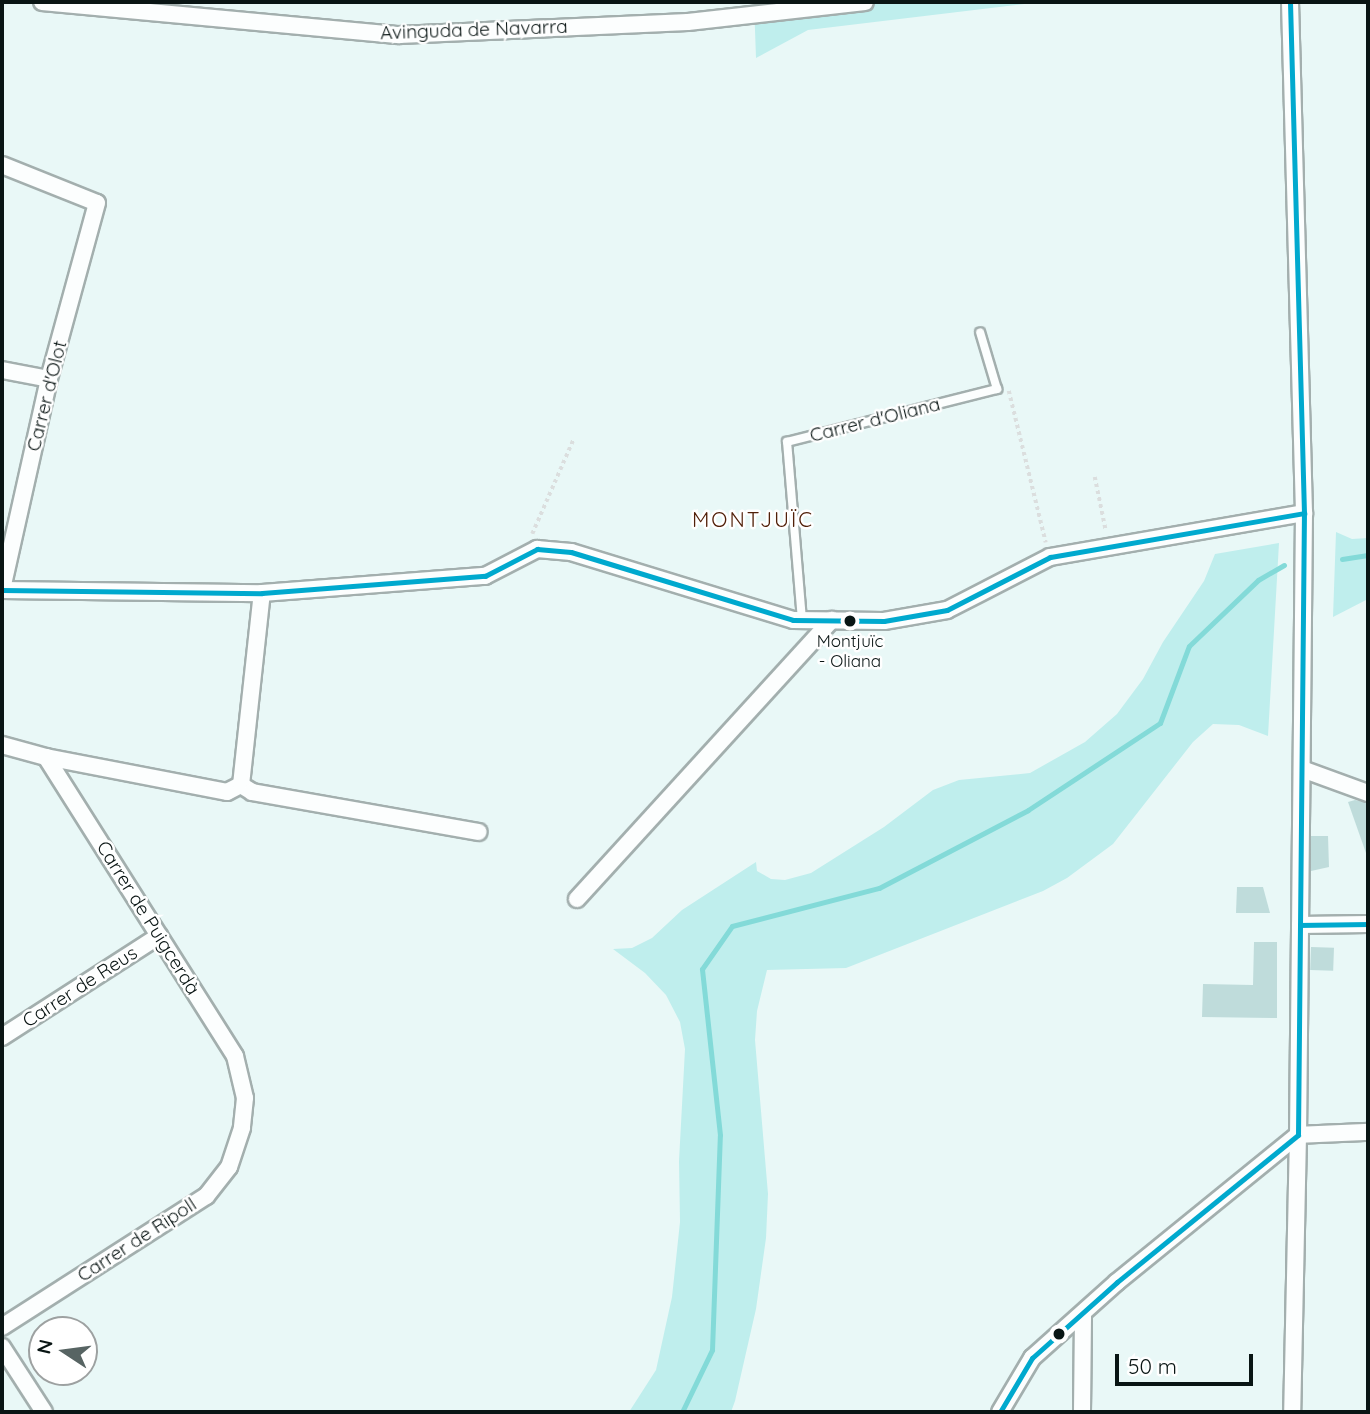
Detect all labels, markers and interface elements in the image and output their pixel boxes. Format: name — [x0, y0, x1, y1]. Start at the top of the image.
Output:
street label: Avinguda de Navarra — [380, 15, 568, 45]
street label: Carrer d'Olot — [22, 338, 72, 454]
street label: Carrer d'Oliana — [807, 393, 943, 447]
district label: MONTJUÏC — [693, 506, 813, 532]
marker: Montjuïc - Oliana — [843, 614, 857, 628]
place label: Montjuïc - Oliana — [817, 631, 883, 671]
street label: Carrer de Puigcerdà — [91, 837, 205, 999]
street label: Carrer de Reus — [18, 942, 142, 1032]
street label: Carrer de Ripoll — [73, 1193, 201, 1287]
north arrow — [28, 1316, 98, 1386]
unlabelled marker — [1052, 1327, 1066, 1341]
text: N — [31, 1337, 58, 1356]
scale bar — [1118, 1340, 1256, 1384]
text: 50 m — [1128, 1353, 1177, 1379]

